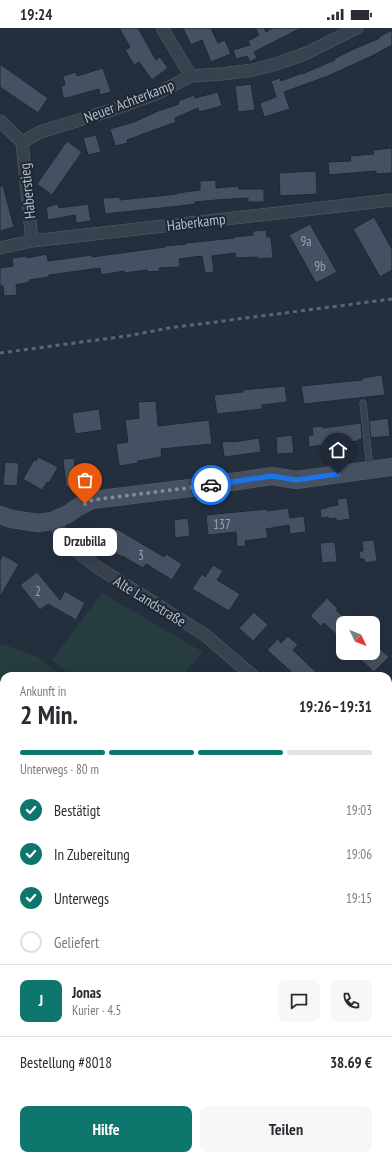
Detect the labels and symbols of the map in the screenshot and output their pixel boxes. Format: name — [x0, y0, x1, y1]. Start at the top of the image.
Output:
street label: Neuer Achterkamp — [81, 75, 177, 127]
street label: Haberstieg — [15, 162, 39, 220]
street label: Haberkamp — [166, 209, 226, 235]
house number: 9a — [300, 233, 312, 250]
house number: 9b — [314, 258, 326, 275]
pin — [321, 433, 355, 474]
pin — [68, 463, 102, 504]
courier — [191, 465, 231, 505]
house number: 137 — [213, 516, 231, 533]
callout: Drzubilla — [53, 528, 117, 556]
house number: 3 — [138, 547, 144, 564]
street label: Alte Landstraße — [110, 571, 190, 631]
house number: 2 — [35, 583, 41, 600]
north arrow — [336, 616, 380, 660]

